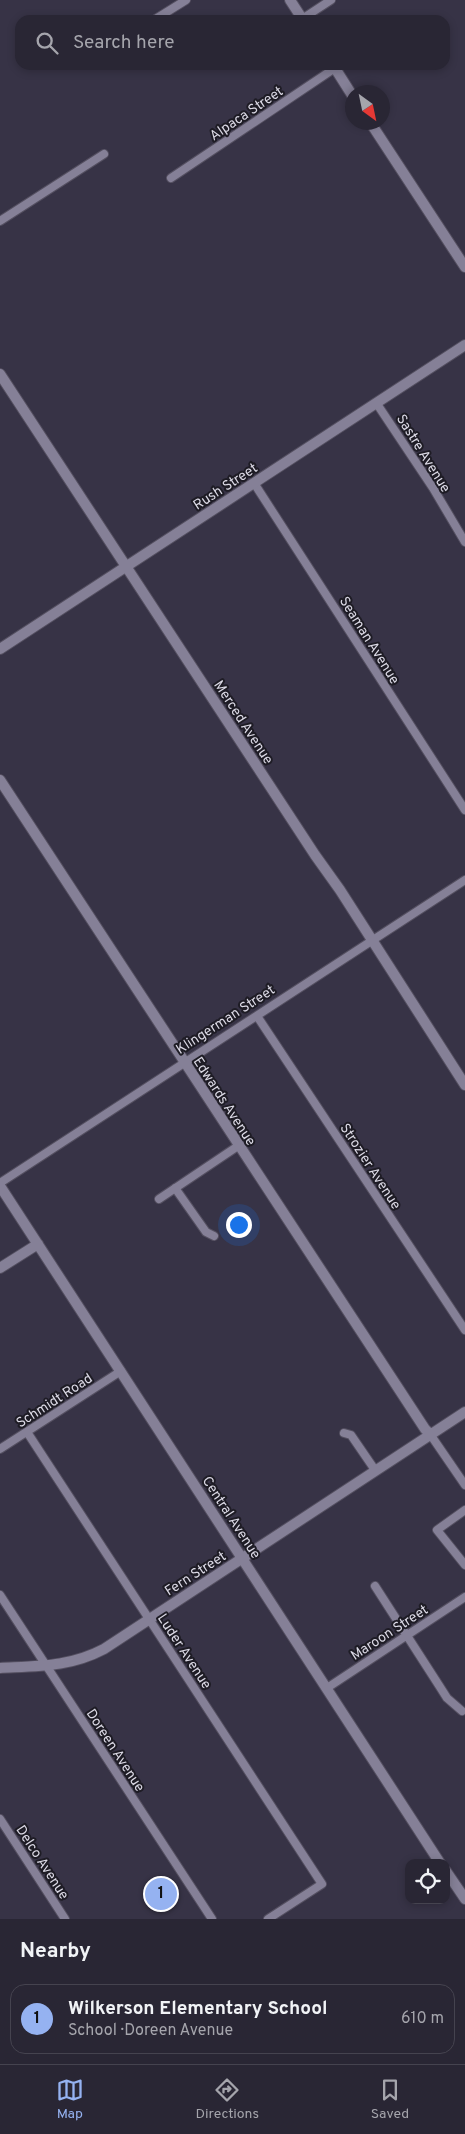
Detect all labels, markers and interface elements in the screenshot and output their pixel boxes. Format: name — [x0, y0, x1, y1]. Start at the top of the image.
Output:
search box — [15, 15, 450, 70]
icon: search — [33, 29, 61, 57]
text: Search here — [73, 31, 175, 55]
street label: Alpaca Street — [207, 83, 287, 145]
north arrow — [345, 85, 390, 130]
street label: Sastre Avenue — [392, 412, 454, 496]
street label: Rush Street — [190, 460, 261, 514]
street label: Seaman Avenue — [335, 594, 402, 688]
street label: Merced Avenue — [209, 678, 276, 768]
street label: Klingerman Street — [173, 982, 279, 1059]
street label: Edwards Avenue — [189, 1054, 259, 1149]
street label: Strozier Avenue — [336, 1121, 404, 1213]
your location — [226, 1212, 252, 1238]
street label: Schmidt Road — [14, 1370, 96, 1432]
street label: Central Avenue — [198, 1473, 264, 1562]
street label: Fern Street — [162, 1548, 230, 1600]
street label: Maroon Street — [348, 1602, 432, 1665]
street label: Luder Avenue — [153, 1611, 214, 1693]
street label: Doreen Avenue — [82, 1706, 148, 1795]
street label: Delco Avenue — [11, 1823, 72, 1903]
map controls — [405, 1859, 450, 1904]
button: locate — [405, 1859, 450, 1904]
pin: 1 — [145, 1875, 177, 1913]
text: Nearby — [20, 1938, 91, 1965]
text: Wilkerson Elementary School — [68, 1997, 328, 2021]
text: 1 — [34, 2009, 40, 2029]
text: 610 m — [401, 2009, 444, 2029]
text: School · Doreen Avenue — [68, 2021, 233, 2041]
tab: Map — [56, 2076, 84, 2123]
tab: Directions — [195, 2076, 259, 2123]
tab: Saved — [371, 2076, 409, 2123]

